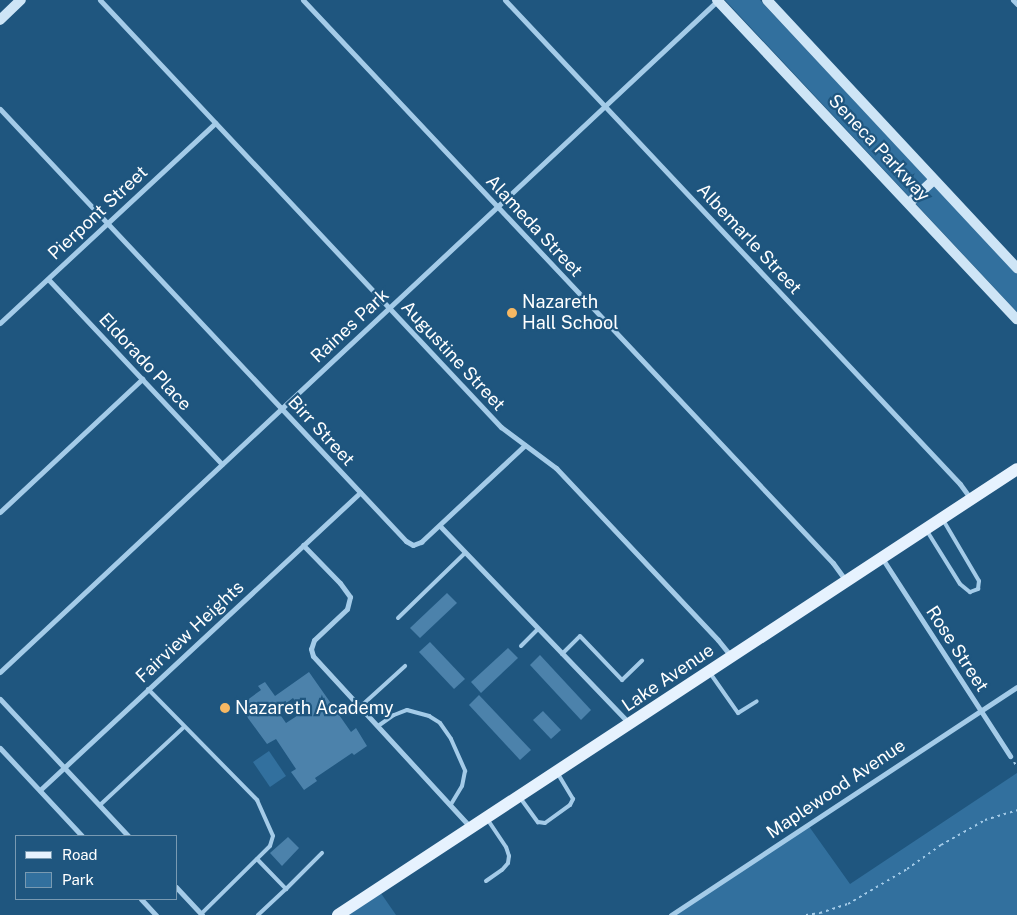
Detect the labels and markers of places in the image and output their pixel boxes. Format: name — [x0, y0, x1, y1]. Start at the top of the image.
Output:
place label: Nazareth Hall School — [522, 292, 619, 334]
marker: Nazareth Hall School — [506, 307, 518, 319]
place label: Nazareth Academy — [235, 697, 394, 719]
marker: Nazareth Academy — [219, 702, 231, 714]

